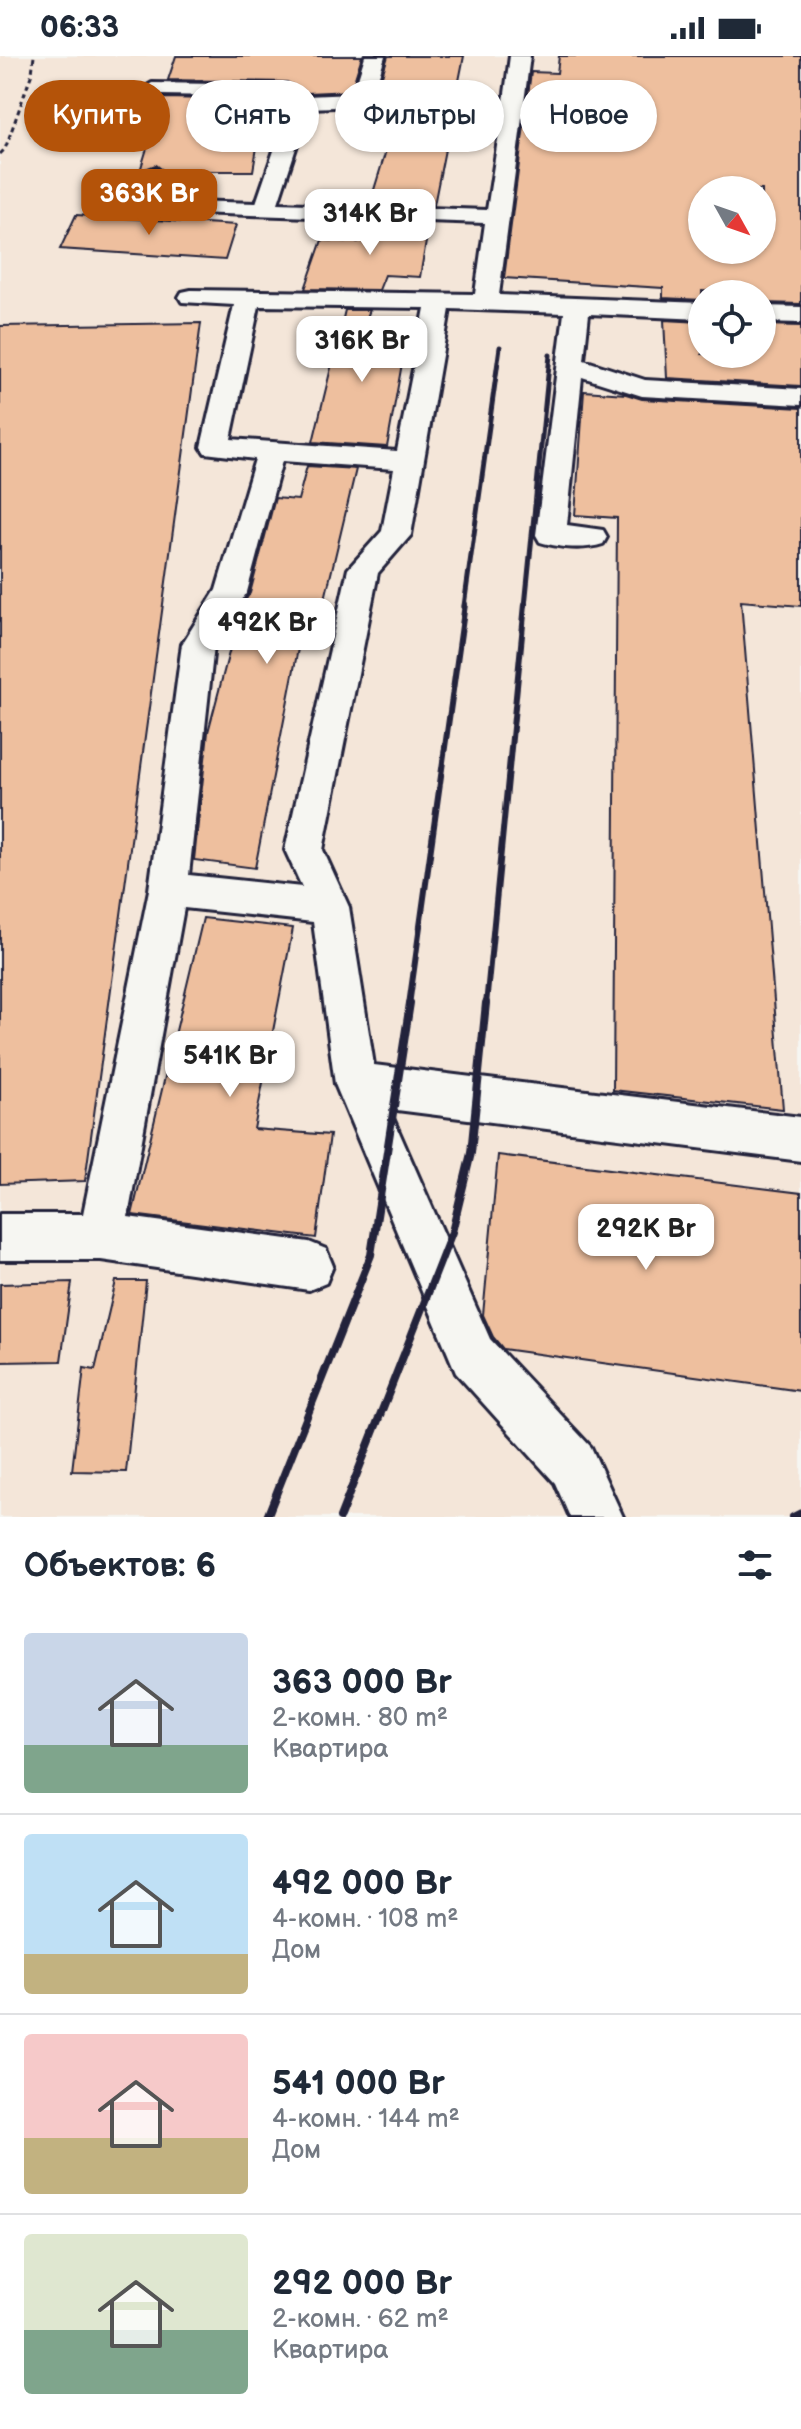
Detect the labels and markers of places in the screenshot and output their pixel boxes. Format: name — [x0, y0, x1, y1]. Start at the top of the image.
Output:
pin: 363K Br — [75, 169, 223, 237]
pin: 314K Br — [296, 189, 444, 257]
pin: 316K Br — [288, 316, 436, 384]
pin: 492K Br — [193, 598, 341, 666]
pin: 541K Br — [156, 1031, 304, 1099]
pin: 292K Br — [572, 1204, 720, 1272]

